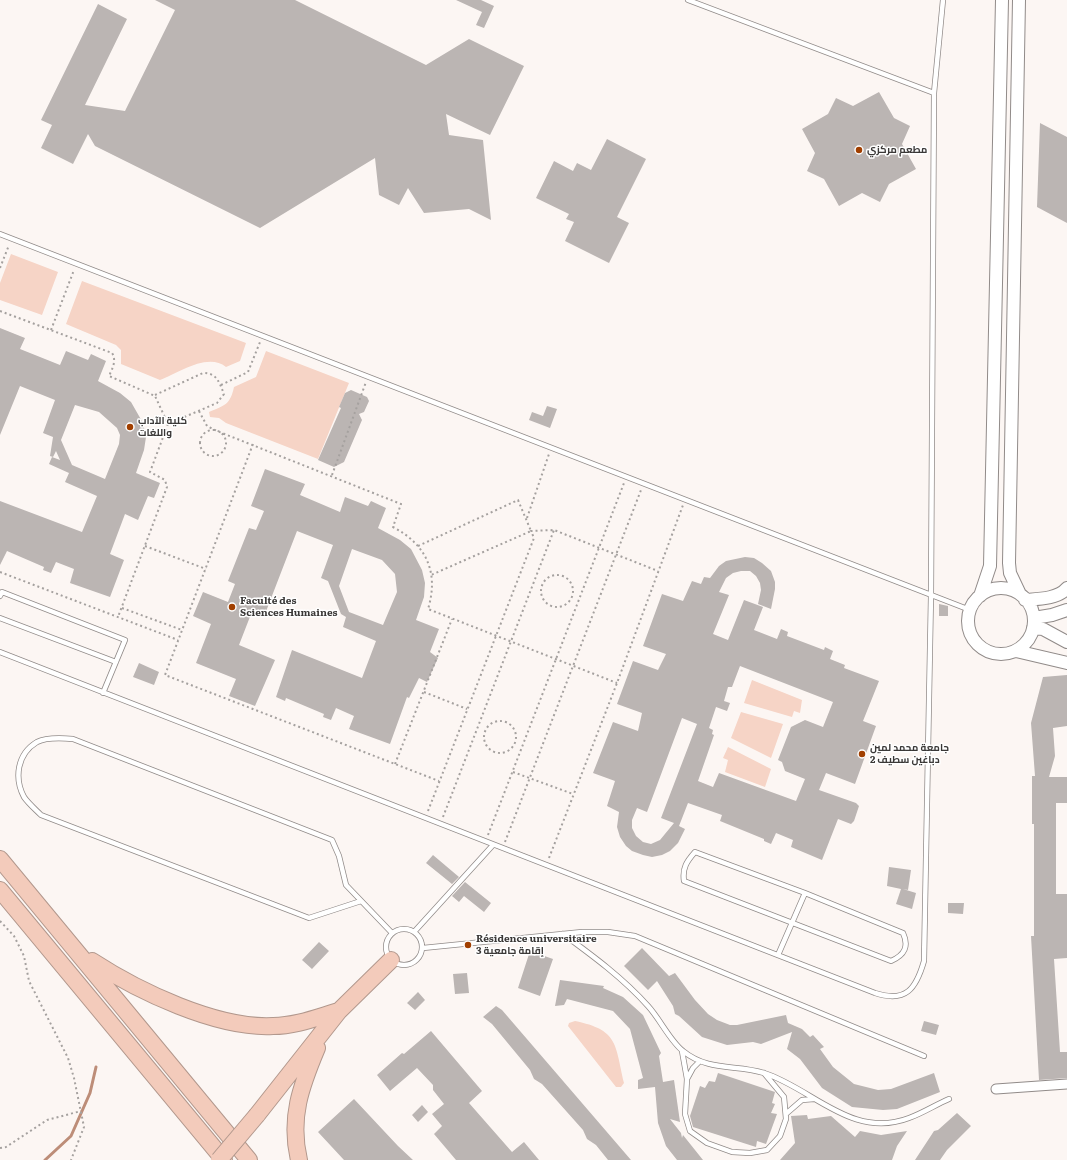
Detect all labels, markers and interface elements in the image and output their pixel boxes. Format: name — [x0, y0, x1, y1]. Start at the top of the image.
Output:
place label: مطعم مركزي — [867, 144, 927, 156]
marker: مطعم مركزي — [854, 145, 864, 155]
place label: كلية الآداب واللغات — [138, 415, 187, 438]
marker: كلية الآداب واللغات — [125, 422, 135, 432]
place label: Faculté des Sciences Humaines — [240, 595, 337, 618]
marker: Faculté des Sciences Humaines — [227, 602, 237, 612]
place label: جامعة محمد لمين دباغين سطيف 2 — [870, 742, 949, 766]
marker: جامعة محمد لمين دباغين سطيف 2 — [857, 749, 867, 759]
place label: Résidence universitaire إقامة جامعية 3 — [476, 933, 597, 956]
marker: Résidence universitaire إقامة جامعية 3 — [463, 940, 473, 950]

